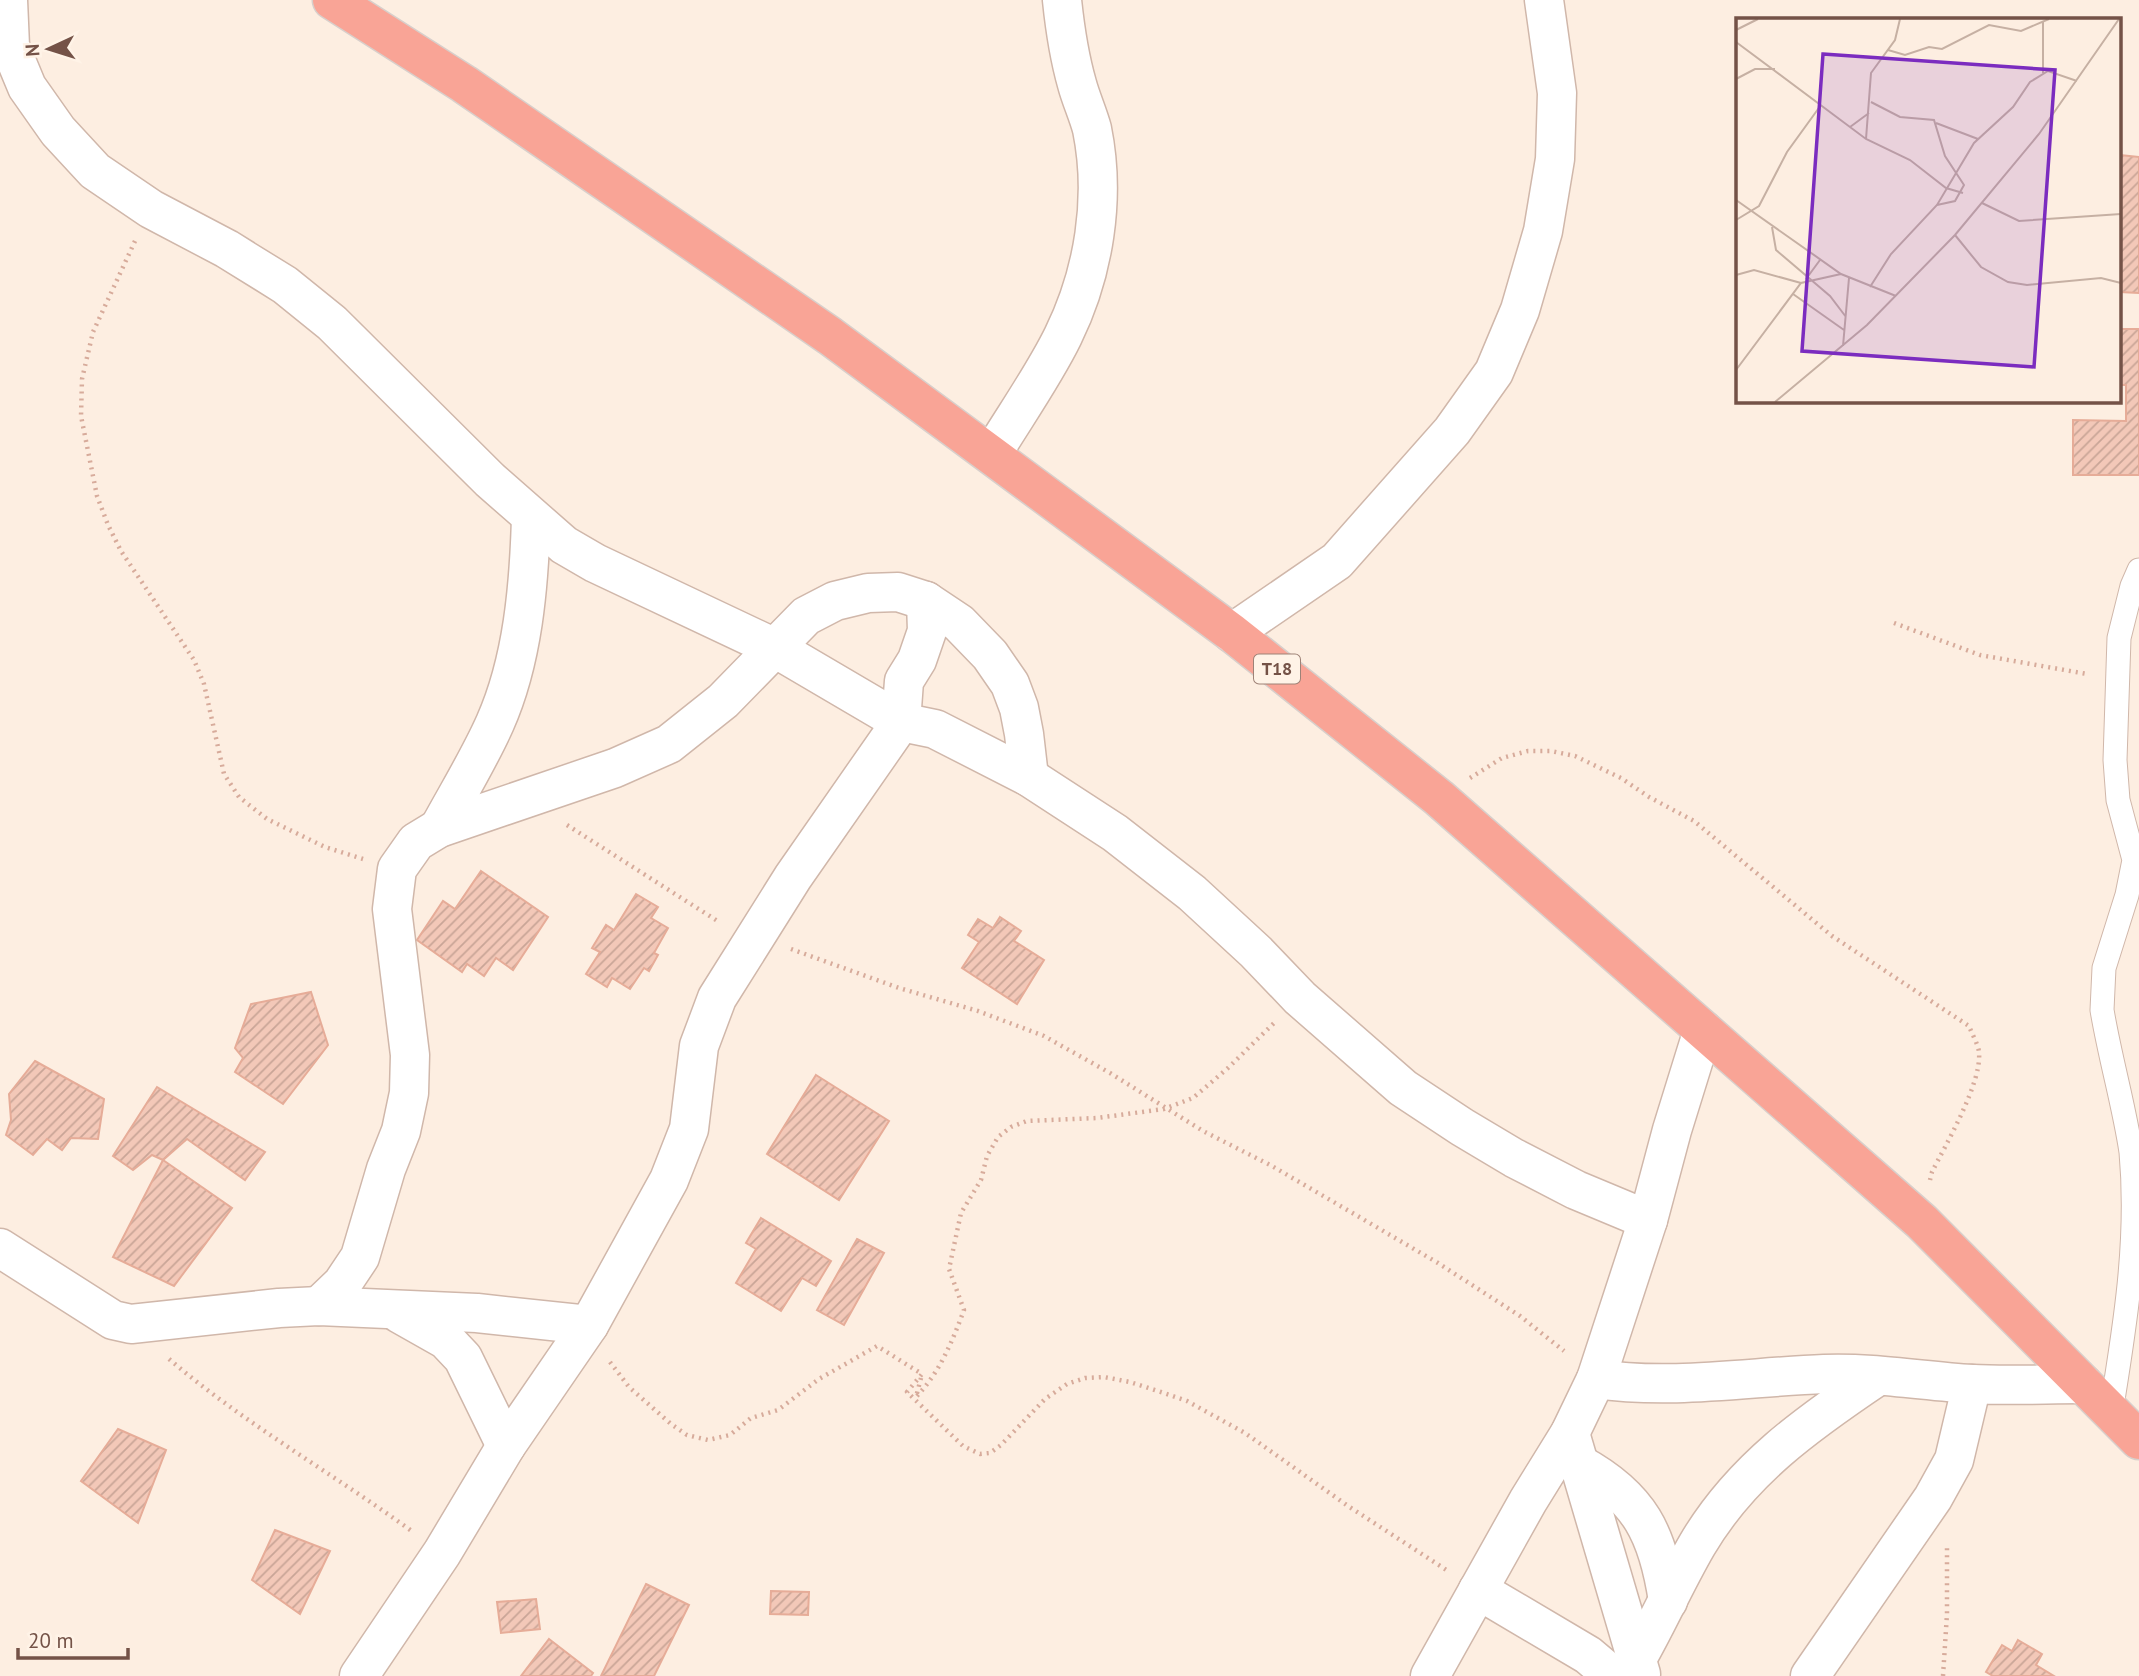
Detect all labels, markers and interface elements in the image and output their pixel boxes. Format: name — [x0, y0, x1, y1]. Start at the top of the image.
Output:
north arrow — [14, 14, 84, 84]
inset map — [1736, 18, 2122, 402]
text: N — [20, 43, 44, 57]
road number: T18 — [1254, 654, 1300, 684]
scale bar — [18, 1616, 128, 1660]
text: 20 m — [28, 1627, 74, 1654]

